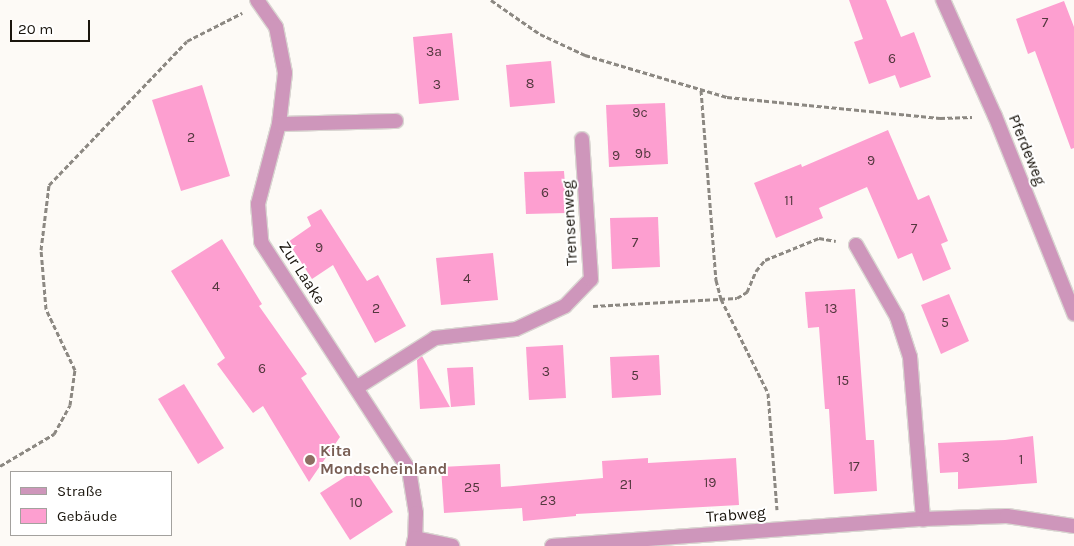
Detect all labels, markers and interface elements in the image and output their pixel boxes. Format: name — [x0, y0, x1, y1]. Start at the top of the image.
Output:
scale bar — [12, 10, 92, 42]
house number: 7 — [1042, 15, 1048, 31]
text: 20 m — [18, 20, 53, 38]
house number: 3a — [426, 44, 442, 60]
house number: 6 — [888, 51, 896, 67]
house number: 8 — [526, 76, 534, 92]
house number: 3 — [433, 77, 441, 93]
house number: 9c — [632, 105, 648, 121]
street label: Pferdeweg — [1004, 112, 1050, 188]
house number: 2 — [187, 130, 195, 146]
house number: 9b — [635, 146, 651, 162]
house number: 9 — [612, 148, 620, 164]
house number: 9 — [867, 153, 875, 169]
street label: Trensenweg — [558, 180, 582, 266]
house number: 6 — [541, 185, 549, 201]
house number: 11 — [784, 193, 794, 209]
house number: 7 — [911, 221, 917, 237]
house number: 7 — [632, 235, 638, 251]
street label: Zur Laake — [275, 238, 329, 308]
house number: 9 — [315, 240, 323, 256]
house number: 4 — [463, 271, 471, 287]
house number: 4 — [212, 279, 220, 295]
house number: 2 — [372, 301, 380, 317]
house number: 13 — [825, 301, 837, 317]
house number: 5 — [941, 315, 949, 331]
house number: 6 — [258, 361, 266, 377]
house number: 3 — [542, 364, 550, 380]
house number: 5 — [631, 368, 639, 384]
house number: 15 — [837, 373, 849, 389]
place label: Kita Mondscheinland — [320, 441, 447, 479]
house number: 3 — [962, 450, 970, 466]
house number: 1 — [1019, 452, 1023, 468]
marker: Kita Mondscheinland — [304, 454, 316, 466]
house number: 17 — [848, 459, 860, 475]
legend — [10, 471, 172, 536]
house number: 19 — [704, 475, 716, 491]
house number: 21 — [620, 477, 632, 493]
house number: 25 — [464, 480, 480, 496]
text: Straße — [57, 482, 102, 500]
house number: 23 — [540, 493, 556, 509]
house number: 10 — [350, 495, 362, 511]
street label: Trabweg — [706, 503, 766, 527]
text: Gebäude — [57, 507, 117, 525]

